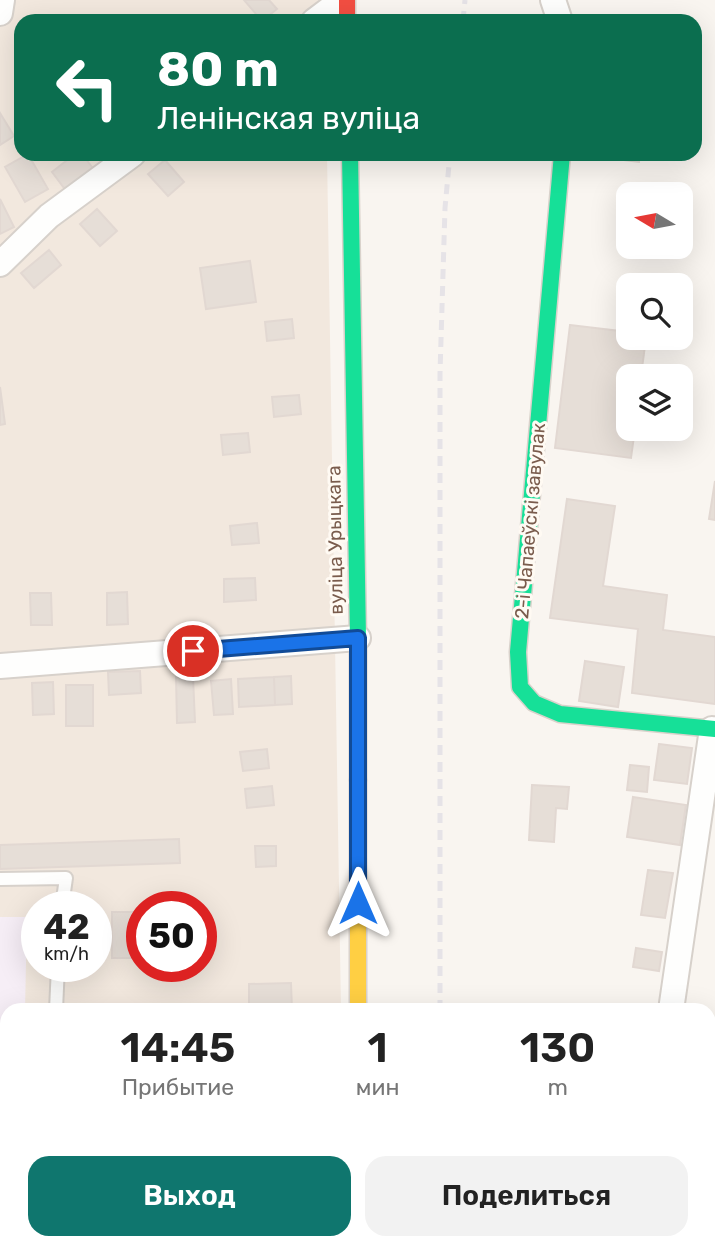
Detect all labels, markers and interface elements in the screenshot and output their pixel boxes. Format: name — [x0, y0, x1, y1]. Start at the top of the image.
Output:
text: 80 m — [157, 40, 279, 98]
icon: left — [42, 42, 133, 133]
text: Ленінская вуліца — [157, 99, 420, 137]
north arrow — [616, 182, 693, 259]
map controls — [616, 182, 693, 441]
button: search — [616, 273, 693, 350]
button: layers — [616, 364, 693, 441]
street label: 2-і Чапаеўскі завулак — [510, 422, 550, 620]
street label: вуліца Урыцкага — [322, 465, 348, 615]
pin — [163, 621, 223, 681]
icon: arrive — [174, 632, 212, 670]
position arrow — [321, 866, 395, 940]
speed limit sign: 50 — [126, 891, 217, 982]
text: 42 — [43, 906, 90, 948]
text: km/h — [44, 943, 89, 965]
text: 14:45 — [121, 1023, 235, 1073]
text: 1 — [368, 1023, 388, 1073]
text: 130 — [520, 1023, 595, 1073]
text: Прибытие — [122, 1073, 234, 1101]
text: мин — [356, 1073, 400, 1101]
text: m — [548, 1073, 568, 1101]
button: Выход — [28, 1156, 351, 1236]
button: Поделиться — [365, 1156, 688, 1236]

